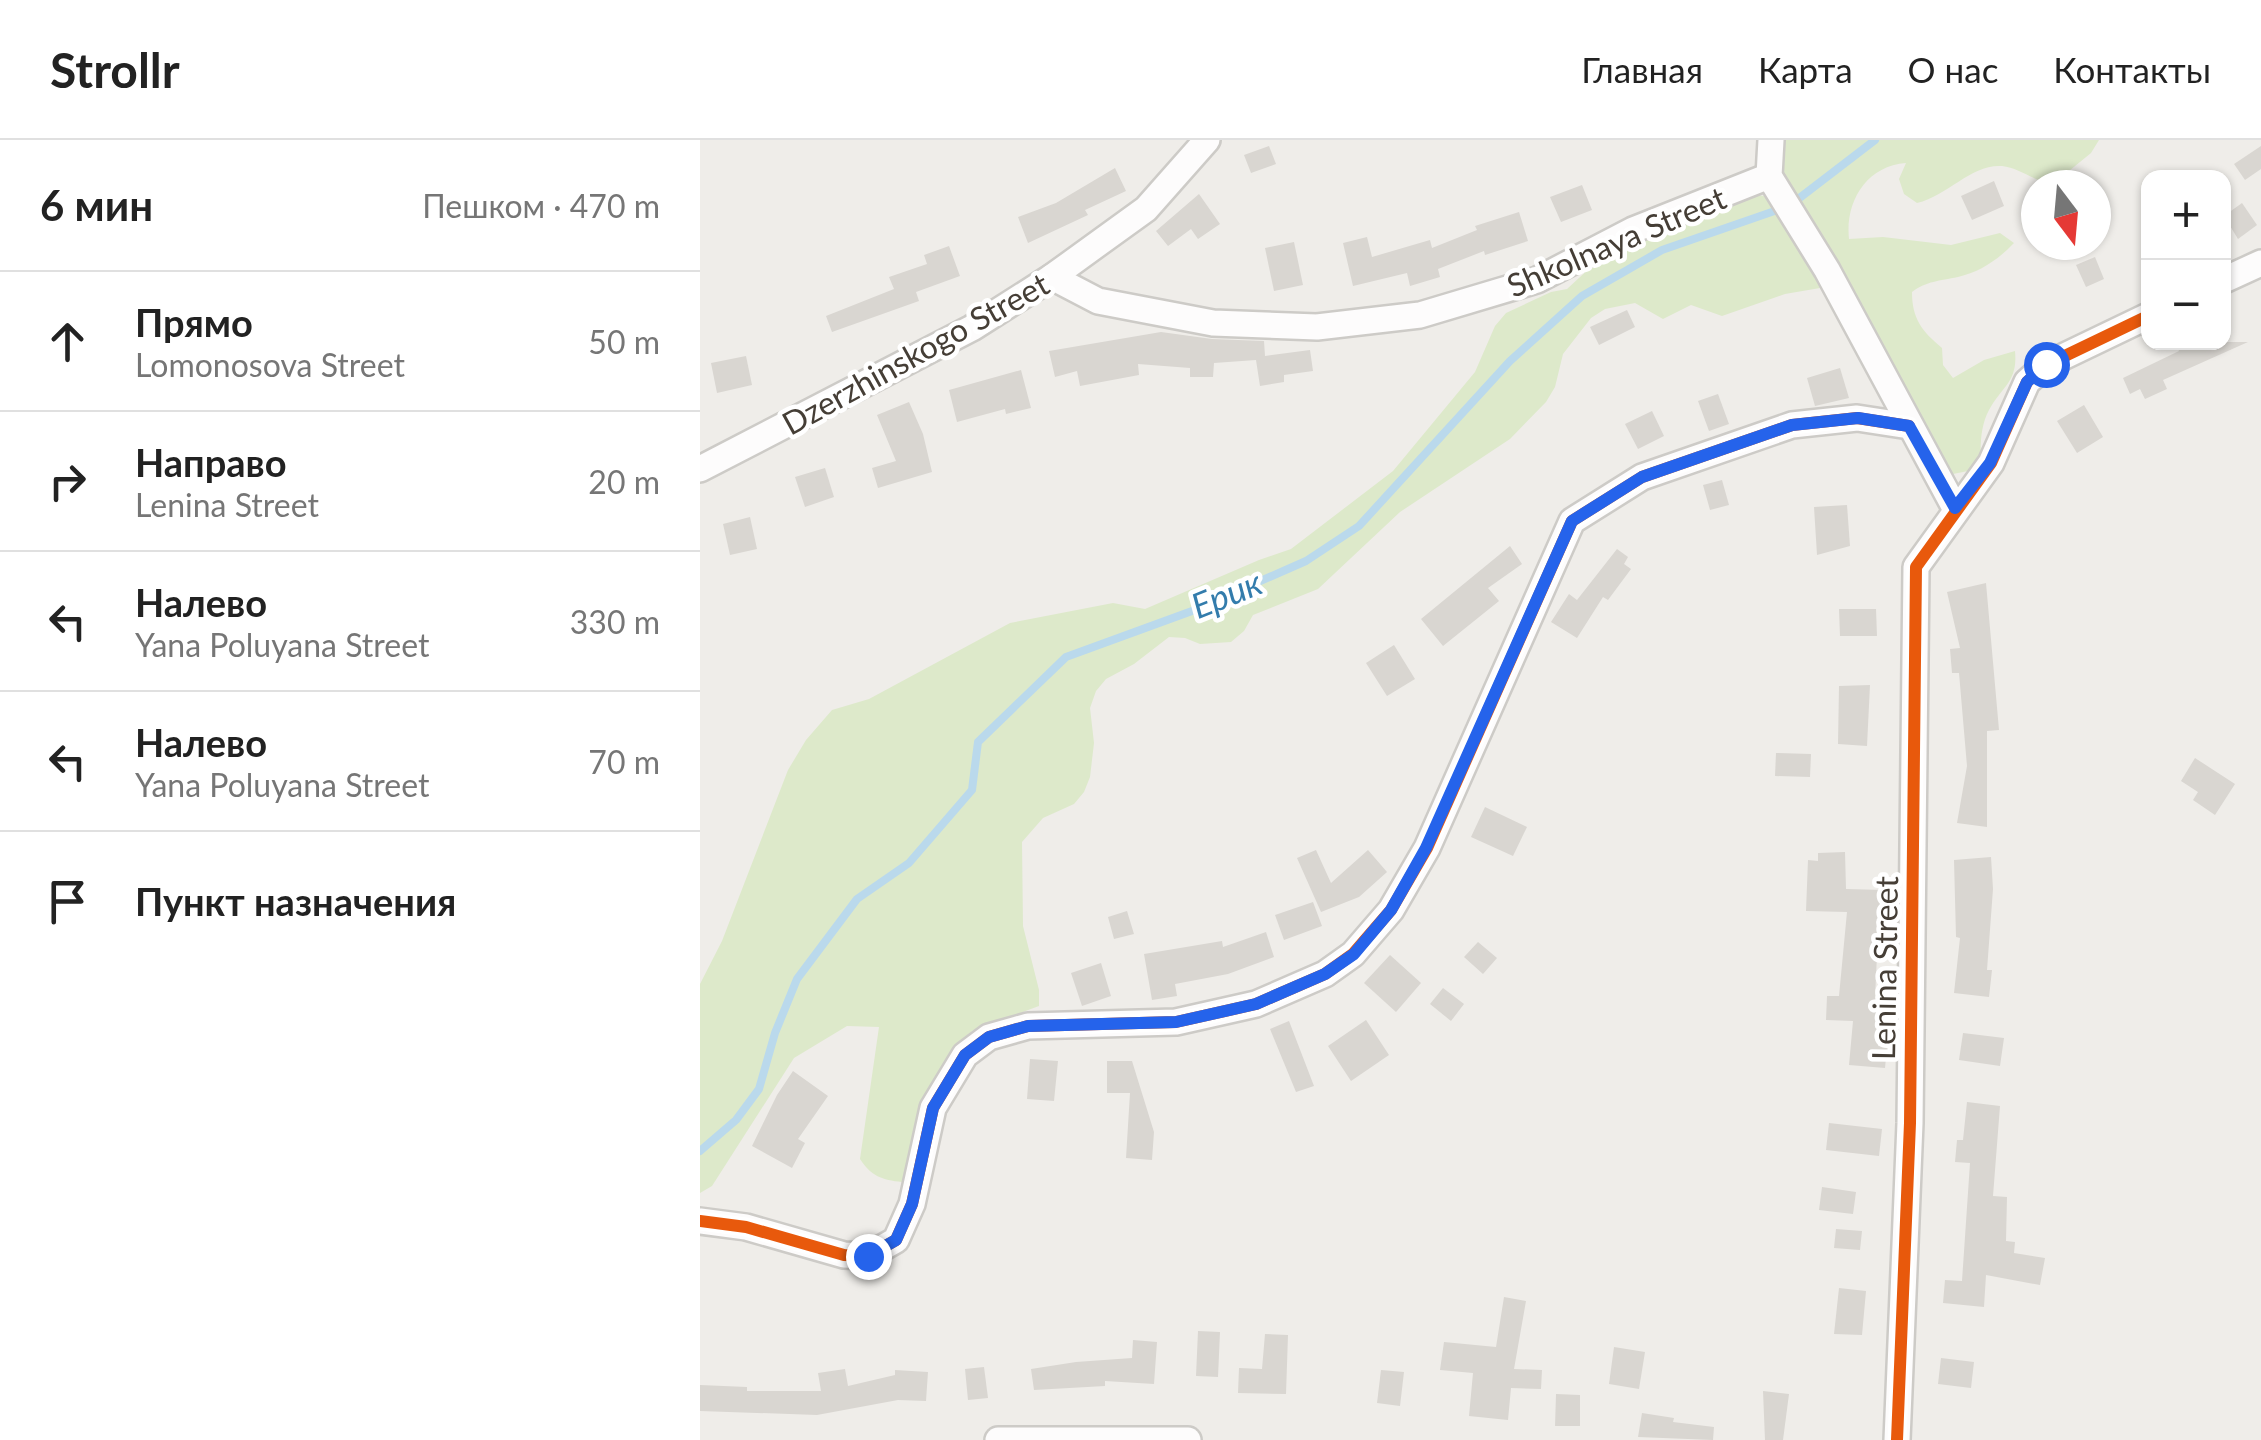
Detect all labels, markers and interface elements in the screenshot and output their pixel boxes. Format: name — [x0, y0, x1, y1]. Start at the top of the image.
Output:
text: Strollr — [50, 41, 180, 98]
text: Главная — [1581, 48, 1703, 90]
text: Карта — [1758, 48, 1853, 90]
text: О нас — [1908, 48, 1998, 90]
text: Контакты — [2053, 48, 2211, 90]
north arrow — [2021, 170, 2111, 260]
map controls — [2141, 170, 2231, 350]
button: + — [2141, 170, 2231, 260]
street label: Shkolnaya Street — [1501, 177, 1732, 305]
text: 6 мин — [40, 180, 153, 230]
text: Пешком · 470 m — [422, 186, 660, 225]
button: − — [2141, 260, 2231, 350]
street label: Dzerzhinskogo Street — [775, 263, 1056, 442]
text: Прямо — [135, 299, 253, 345]
icon: ahead — [40, 314, 95, 369]
text: 50 m — [588, 322, 660, 361]
route start — [2024, 342, 2070, 388]
text: Lomonosova Street — [135, 345, 405, 384]
text: Направо — [135, 439, 287, 485]
icon: right — [40, 454, 95, 509]
text: 20 m — [588, 462, 660, 501]
text: Lenina Street — [135, 485, 319, 524]
water label: Ерик — [1185, 560, 1267, 626]
text: Налево — [135, 579, 267, 625]
icon: left — [40, 594, 95, 649]
text: 330 m — [570, 602, 660, 641]
text: Yana Poluyana Street — [135, 625, 429, 664]
text: Налево — [135, 719, 267, 765]
icon: left — [40, 734, 95, 789]
text: 70 m — [588, 742, 660, 781]
text: Yana Poluyana Street — [135, 765, 429, 804]
icon: arrive — [40, 874, 95, 929]
street label: Lenina Street — [1863, 875, 1905, 1060]
text: Пункт назначения — [135, 878, 456, 924]
route end — [846, 1234, 892, 1280]

